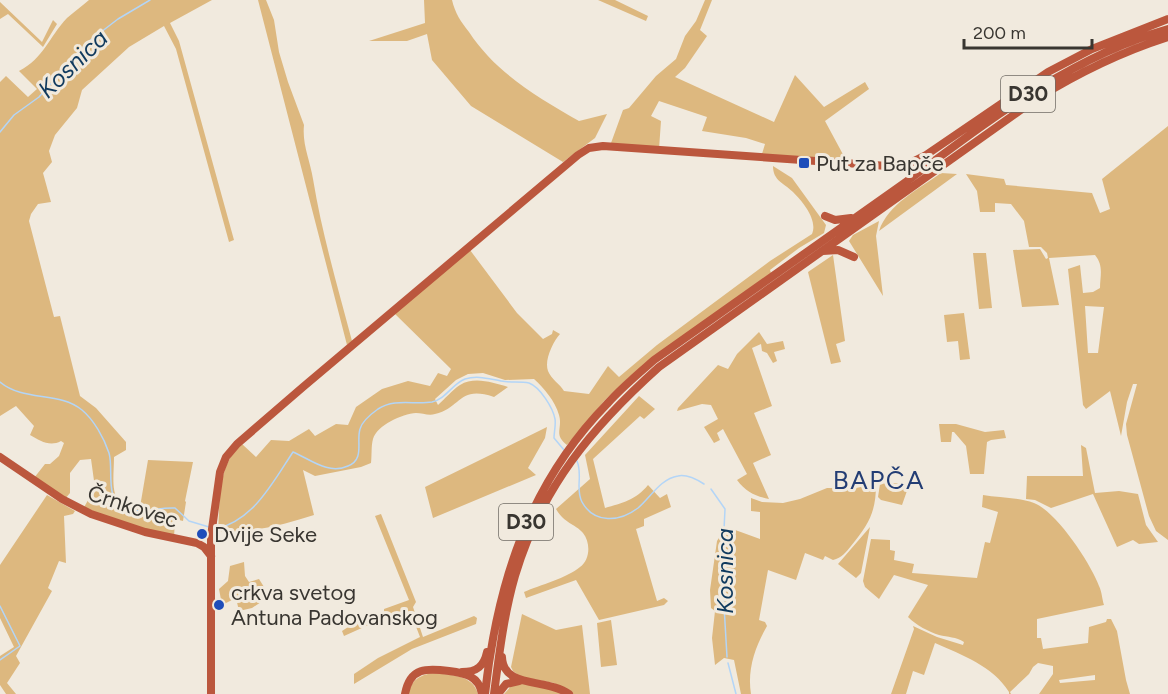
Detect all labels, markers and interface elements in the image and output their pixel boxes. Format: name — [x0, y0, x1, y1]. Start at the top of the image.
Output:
scale bar — [964, 12, 1092, 50]
text: 200 m — [973, 22, 1026, 44]
water label: Kosnica — [32, 23, 114, 104]
road number: D30 — [1001, 76, 1055, 112]
place label: Put za Bapče — [816, 150, 944, 177]
marker: Put za Bapče — [797, 156, 811, 170]
district label: BAPČA — [833, 464, 925, 496]
street label: Črnkovec — [84, 479, 182, 534]
road number: D30 — [499, 504, 553, 540]
place label: Dvije Seke — [214, 521, 317, 548]
marker: Dvije Seke — [195, 527, 209, 541]
water label: Kosnica — [710, 528, 739, 614]
place label: crkva svetog Antuna Padovanskog — [231, 579, 438, 631]
marker: crkva svetog Antuna Padovanskog — [212, 598, 226, 612]

